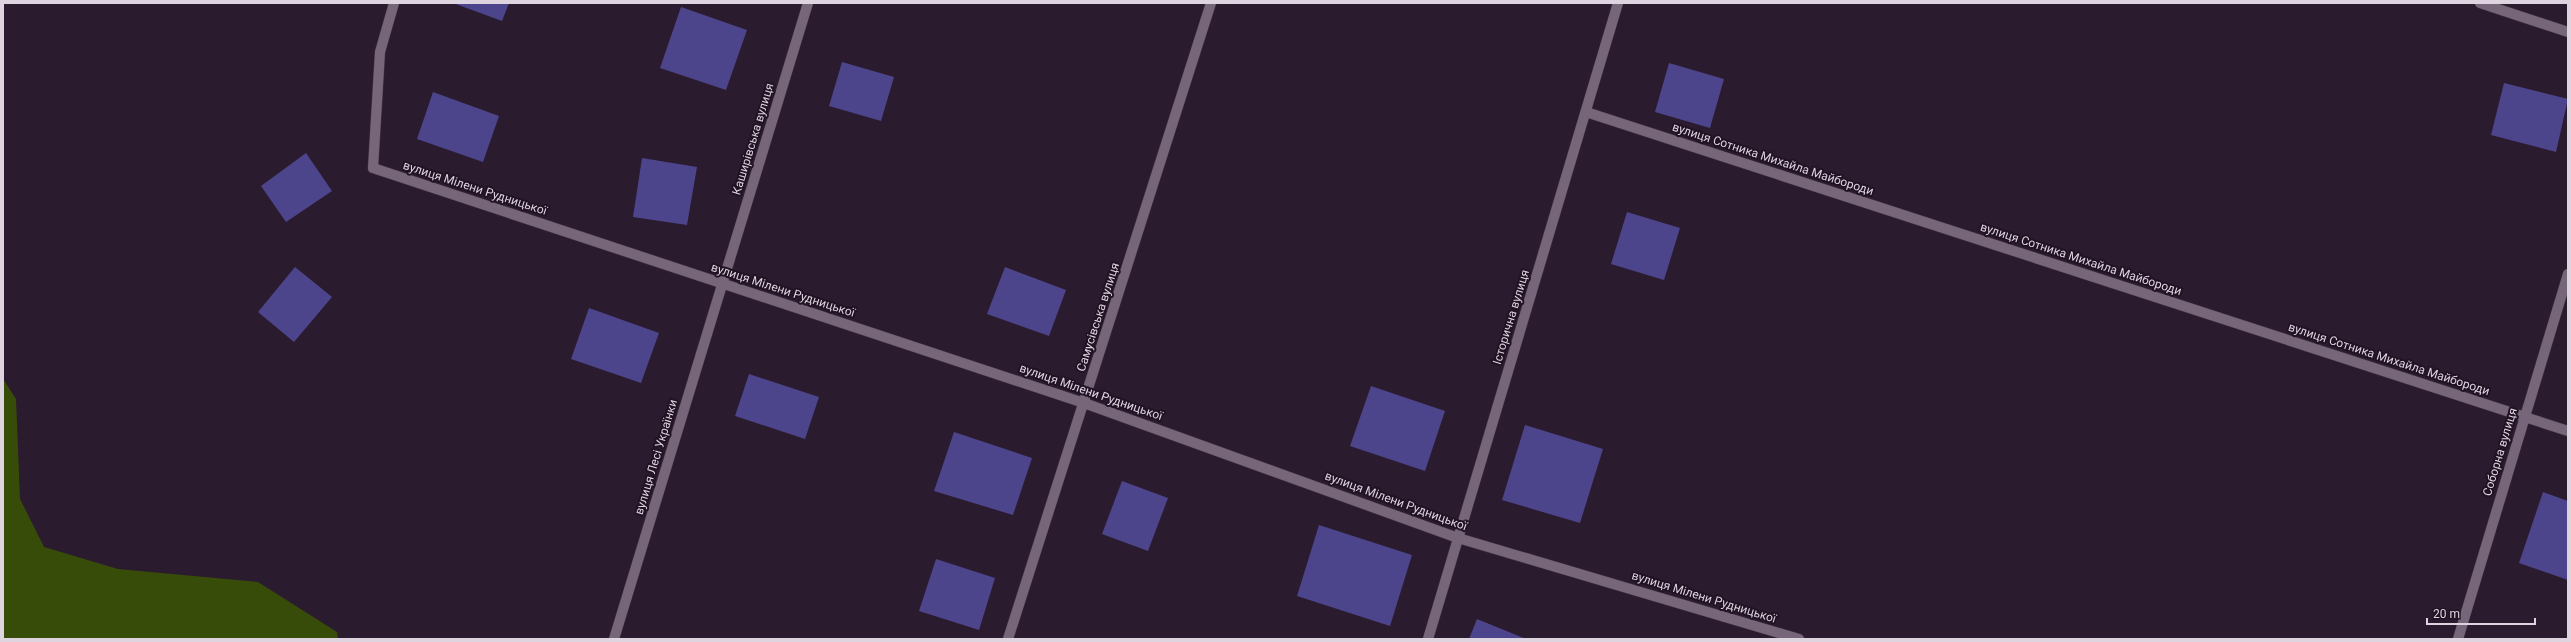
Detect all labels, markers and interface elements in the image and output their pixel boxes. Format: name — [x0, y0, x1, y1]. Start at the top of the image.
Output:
street label: Каширівська вулиця — [729, 81, 777, 197]
street label: вулиця Сотника Михайла Майбороди — [1671, 120, 1876, 198]
street label: вулиця Мілени Рудницької — [401, 158, 550, 218]
street label: вулиця Сотника Михайла Майбороди — [1979, 220, 2184, 298]
street label: вулиця Мілени Рудницької — [709, 260, 858, 320]
street label: Самусівська вулиця — [1074, 261, 1122, 373]
street label: Історична вулиця — [1490, 268, 1532, 366]
street label: вулиця Сотника Михайла Майбороди — [2287, 320, 2492, 398]
street label: вулиця Мілени Рудницької — [1018, 361, 1165, 423]
street label: вулиця Лесі Українки — [632, 398, 680, 516]
street label: Соборна вулиця — [2480, 406, 2520, 498]
street label: вулиця Мілени Рудницької — [1323, 469, 1470, 534]
street label: вулиця Мілени Рудницької — [1630, 568, 1779, 626]
scale bar — [2427, 600, 2535, 626]
text: 20 m — [2433, 607, 2460, 621]

